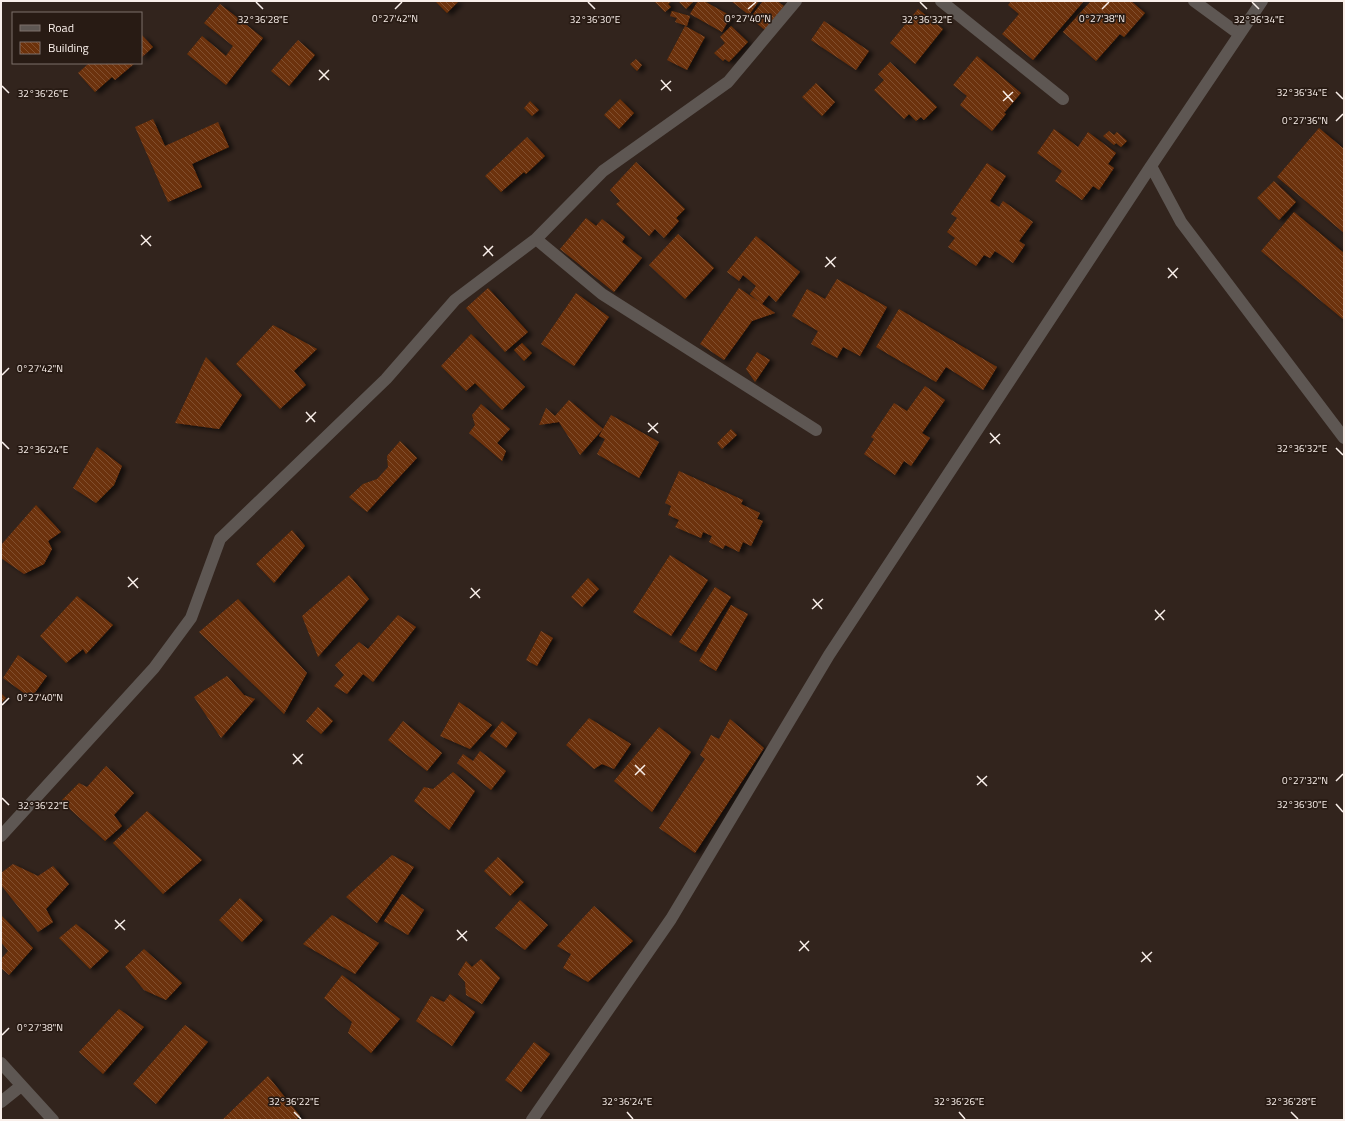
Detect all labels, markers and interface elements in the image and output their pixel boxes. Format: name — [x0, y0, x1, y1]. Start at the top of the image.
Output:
text: 0°27'42"N — [372, 11, 418, 26]
text: 0°27'40"N — [725, 11, 771, 26]
text: 0°27'38"N — [1079, 11, 1125, 26]
legend — [12, 12, 142, 64]
text: 32°36'28"E — [238, 12, 289, 27]
text: 32°36'30"E — [570, 12, 621, 27]
text: 32°36'32"E — [902, 12, 953, 27]
text: 32°36'34"E — [1234, 12, 1285, 27]
text: Road — [48, 18, 74, 37]
text: Building — [48, 38, 89, 57]
text: 32°36'34"E — [1277, 85, 1328, 100]
text: 32°36'26"E — [18, 86, 69, 101]
text: 0°27'36"N — [1282, 113, 1328, 128]
text: 0°27'42"N — [17, 361, 63, 376]
text: 32°36'32"E — [1277, 441, 1328, 456]
text: 32°36'24"E — [18, 442, 69, 457]
text: 0°27'40"N — [17, 690, 63, 705]
text: 0°27'32"N — [1282, 773, 1328, 788]
text: 32°36'30"E — [1277, 797, 1328, 812]
text: 32°36'22"E — [18, 798, 69, 813]
text: 0°27'38"N — [17, 1020, 63, 1035]
text: 32°36'22"E — [269, 1094, 320, 1109]
text: 32°36'24"E — [602, 1094, 653, 1109]
text: 32°36'26"E — [934, 1094, 985, 1109]
text: 32°36'28"E — [1266, 1094, 1317, 1109]

